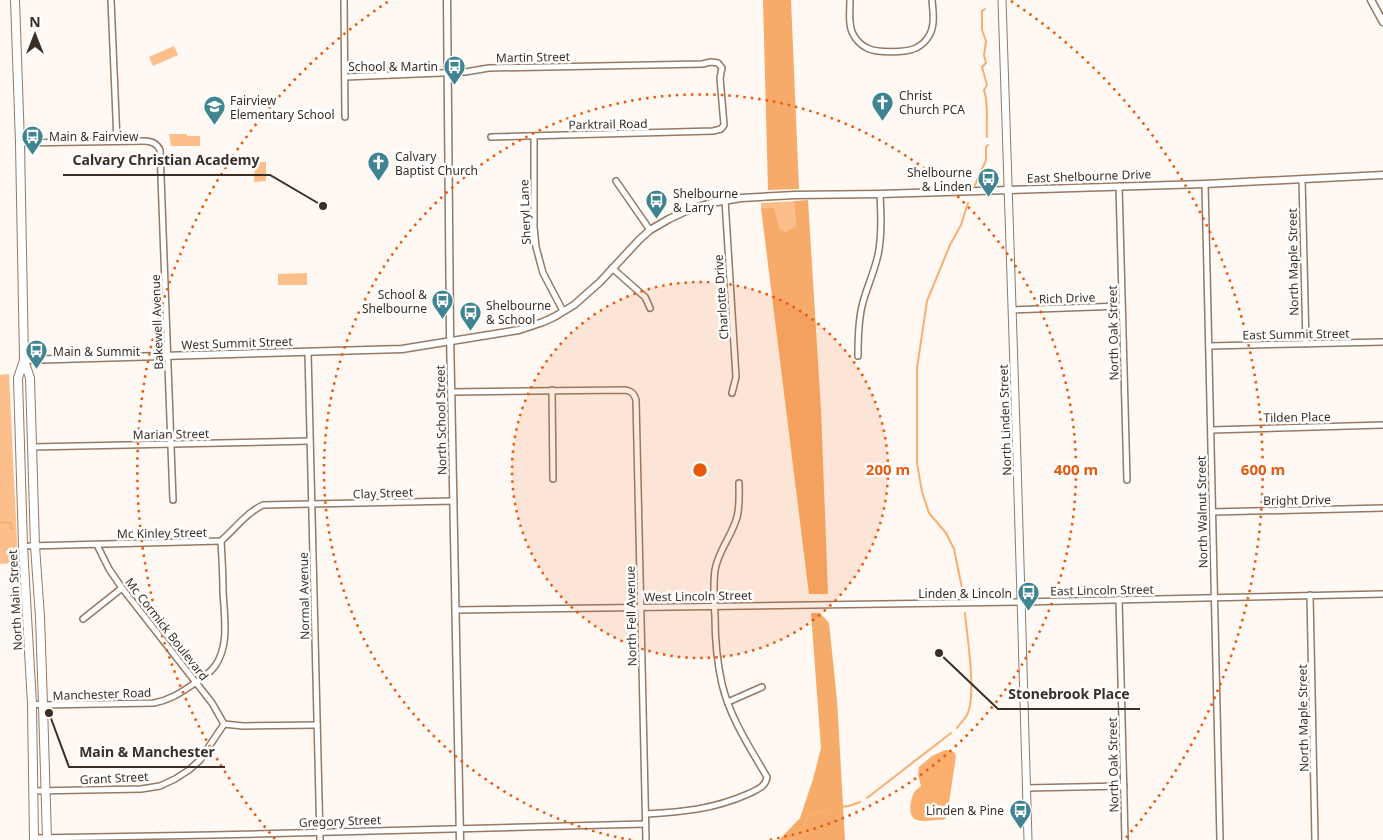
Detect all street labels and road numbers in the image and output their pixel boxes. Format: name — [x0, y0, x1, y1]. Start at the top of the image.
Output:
street label: Martin Street — [496, 48, 571, 66]
street label: Parktrail Road — [568, 115, 648, 133]
street label: East Shelbourne Drive — [1027, 165, 1152, 187]
street label: Sheryl Lane — [515, 179, 535, 245]
street label: North Maple Street — [1284, 207, 1302, 316]
street label: Charlotte Drive — [710, 254, 732, 340]
street label: Bakewell Avenue — [147, 274, 167, 370]
street label: North Oak Street — [1104, 285, 1122, 381]
street label: Rich Drive — [1038, 289, 1096, 307]
street label: East Summit Street — [1242, 325, 1350, 343]
street label: West Summit Street — [181, 333, 294, 353]
street label: North Linden Street — [995, 363, 1015, 476]
street label: North School Street — [432, 364, 450, 475]
street label: Tilden Place — [1263, 408, 1331, 426]
street label: Marian Street — [133, 425, 210, 443]
street label: North Walnut Street — [1193, 455, 1211, 569]
street label: Clay Street — [353, 483, 414, 503]
street label: Bright Drive — [1263, 491, 1331, 509]
street label: Mc Kinley Street — [117, 524, 208, 542]
street label: North Main Street — [4, 548, 26, 651]
street label: Normal Avenue — [295, 552, 313, 640]
street label: North Fell Avenue — [622, 565, 640, 666]
street label: Mc Cormick Boulevard — [121, 574, 213, 684]
street label: East Lincoln Street — [1050, 581, 1155, 599]
street label: West Lincoln Street — [644, 587, 753, 605]
street label: North Maple Street — [1294, 663, 1312, 772]
street label: Manchester Road — [52, 684, 152, 704]
street label: North Oak Street — [1104, 717, 1122, 813]
street label: Grant Street — [79, 768, 149, 788]
street label: Gregory Street — [298, 811, 382, 831]

